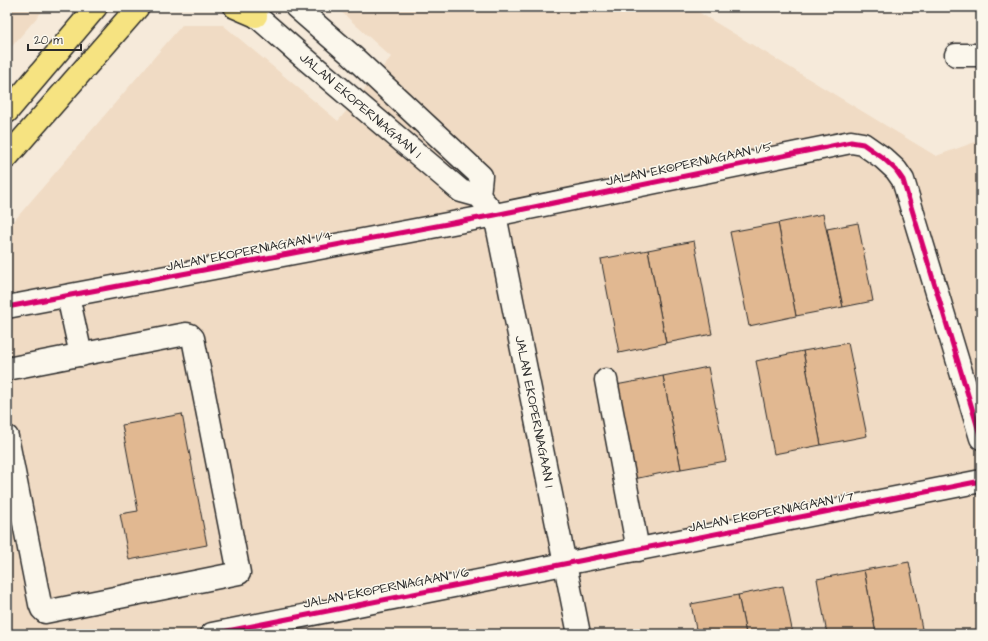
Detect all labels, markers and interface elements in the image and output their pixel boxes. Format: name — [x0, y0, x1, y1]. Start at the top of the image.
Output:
scale bar — [28, 26, 81, 52]
text: 20 m — [34, 32, 63, 49]
street label: JALAN EKOPERNIAGAAN 1 — [296, 49, 425, 163]
street label: JALAN EKOPERNIAGAAN 1/5 — [604, 138, 774, 190]
street label: JALAN EKOPERNIAGAAN 1/4 — [164, 226, 334, 276]
street label: JALAN EKOPERNIAGAAN 1 — [510, 334, 559, 490]
street label: JALAN EKOPERNIAGAAN 1/7 — [687, 487, 855, 537]
street label: JALAN EKOPERNIAGAAN 1/6 — [302, 563, 470, 613]

